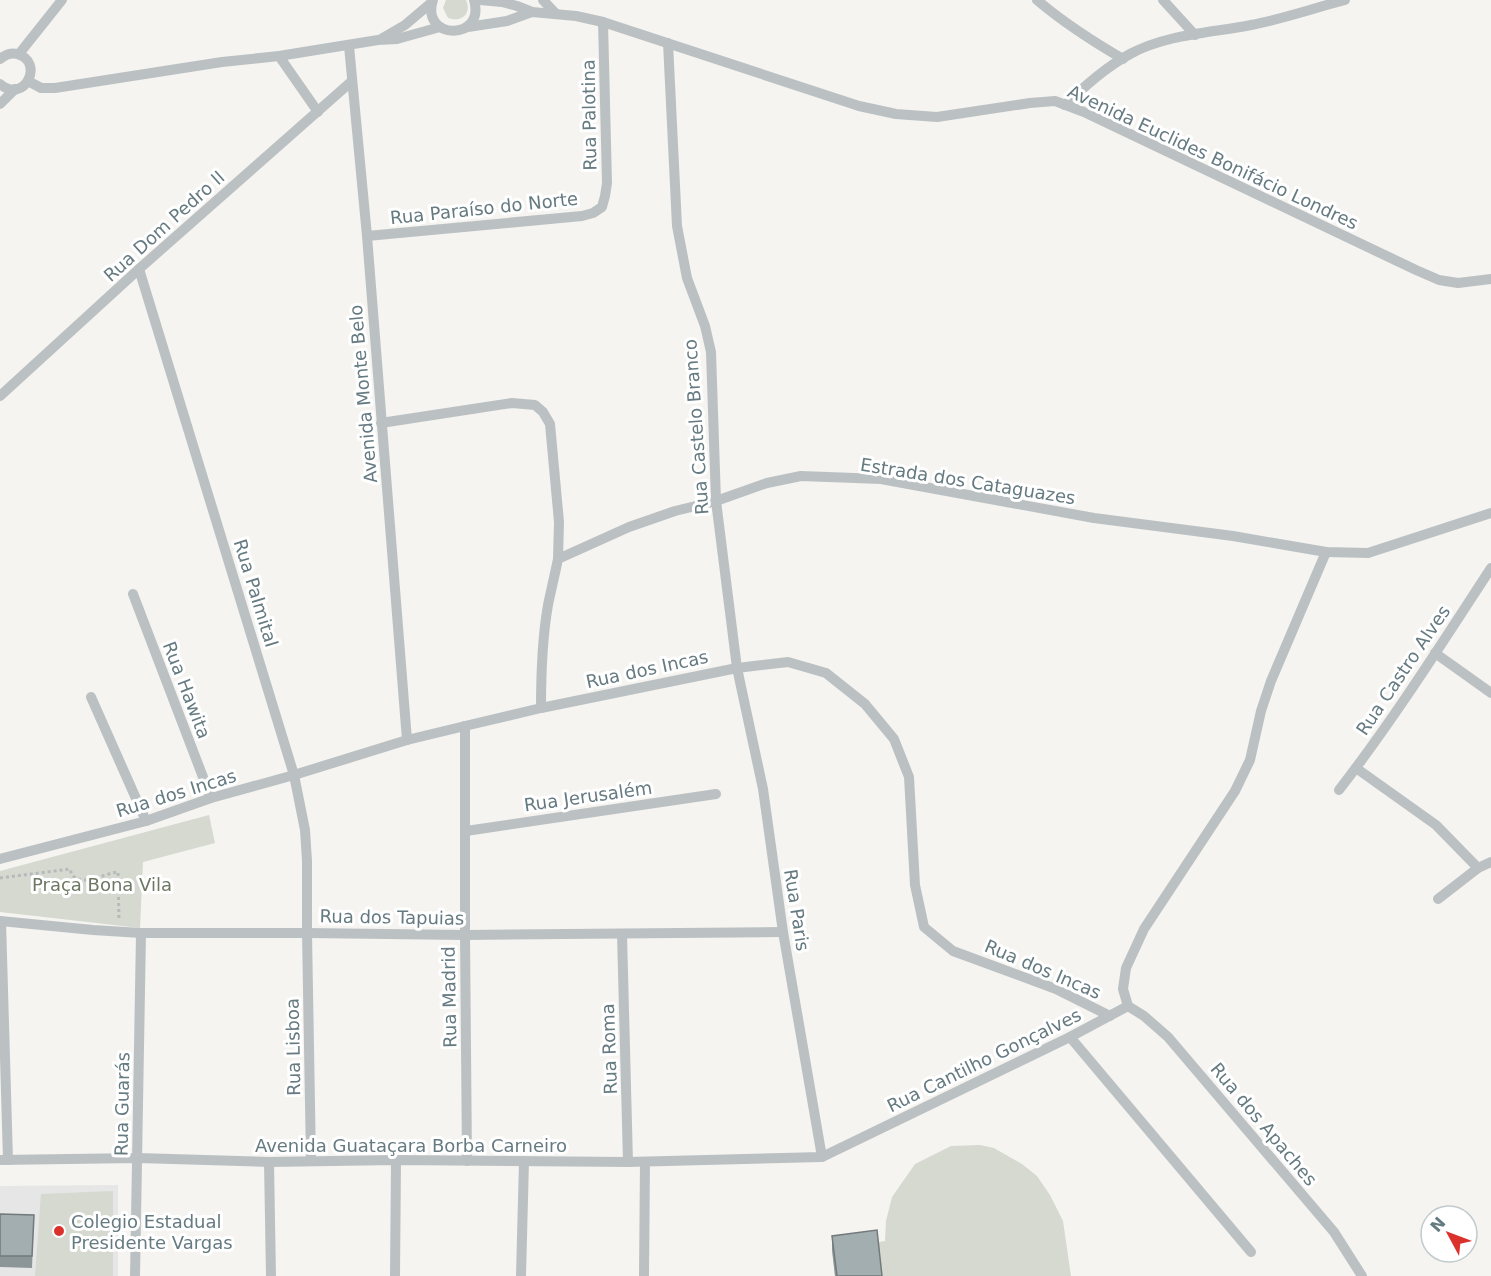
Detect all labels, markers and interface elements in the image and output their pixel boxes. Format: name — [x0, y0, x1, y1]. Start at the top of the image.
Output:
street label: Rua Palotina — [578, 59, 600, 171]
street label: Avenida Euclides Bonifácio Londres — [1065, 80, 1361, 234]
street label: Rua Dom Pedro II — [99, 166, 229, 286]
street label: Rua Paraíso do Norte — [389, 188, 579, 228]
street label: Avenida Monte Belo — [345, 304, 381, 484]
street label: Rua Castelo Branco — [679, 339, 713, 515]
street label: Estrada dos Cataguazes — [859, 454, 1077, 508]
street label: Rua Palmital — [230, 537, 282, 649]
street label: Rua Castro Alves — [1352, 601, 1454, 739]
street label: Rua Hawita — [159, 639, 215, 741]
street label: Rua dos Incas — [584, 646, 710, 692]
street label: Rua dos Incas — [113, 765, 239, 821]
street label: Rua Jerusalém — [523, 777, 653, 815]
street label: Rua Paris — [780, 868, 814, 952]
park label: Praça Bona Vila — [32, 874, 172, 895]
street label: Rua dos Tapuias — [319, 905, 465, 929]
street label: Rua dos Incas — [982, 935, 1104, 1003]
street label: Rua Madrid — [438, 946, 460, 1048]
street label: Rua Lisboa — [282, 998, 304, 1096]
street label: Rua Roma — [597, 1003, 621, 1095]
street label: Rua Cantilho Gonçalves — [883, 1004, 1085, 1116]
street label: Rua Guarás — [111, 1052, 133, 1156]
street label: Rua dos Apaches — [1206, 1058, 1322, 1190]
street label: Avenida Guataçara Borba Carneiro — [255, 1135, 567, 1156]
north arrow — [1419, 1204, 1479, 1264]
place label: Colegio Estadual Presidente Vargas — [71, 1211, 233, 1253]
text: N — [1426, 1213, 1450, 1236]
marker: Colegio Estadual Presidente Vargas — [52, 1224, 66, 1238]

